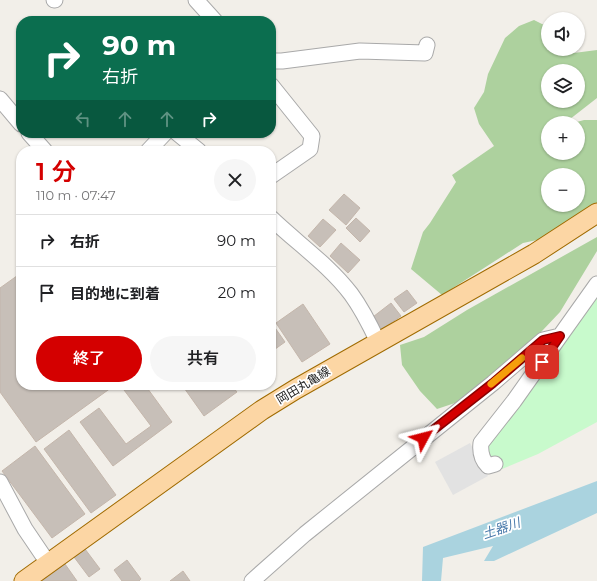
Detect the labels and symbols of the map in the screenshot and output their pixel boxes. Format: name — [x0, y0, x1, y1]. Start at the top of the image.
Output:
pin — [525, 345, 559, 379]
street label: 岡田丸亀線 — [273, 363, 333, 407]
position arrow — [402, 417, 444, 459]
water label: 土器川 — [480, 513, 524, 542]

